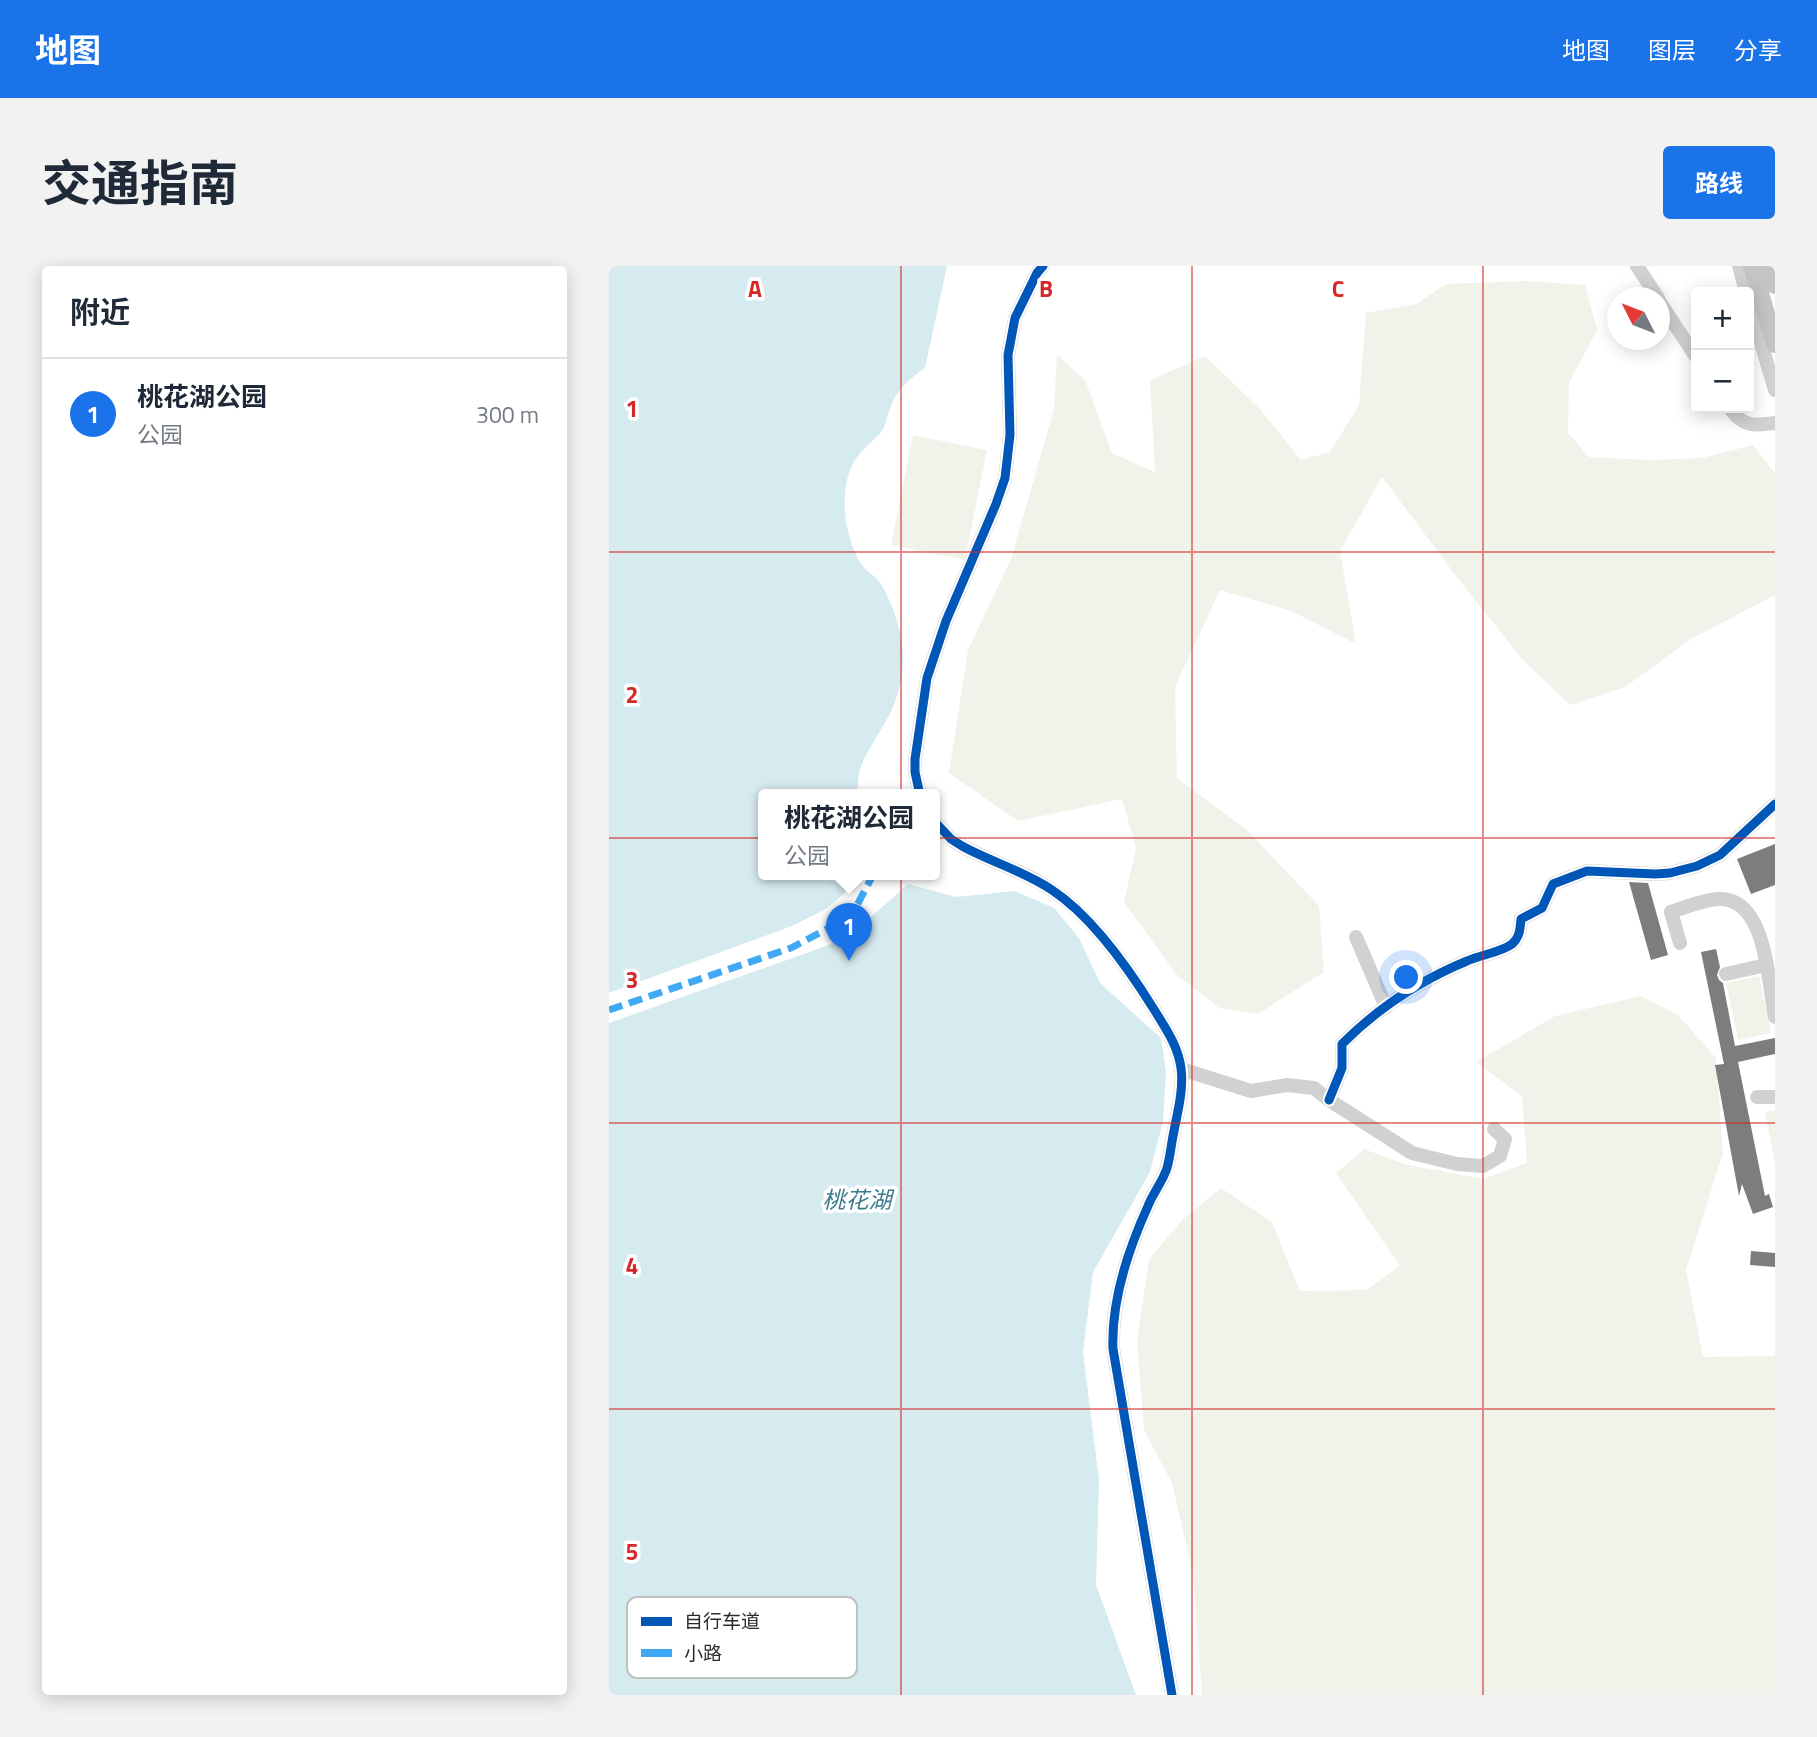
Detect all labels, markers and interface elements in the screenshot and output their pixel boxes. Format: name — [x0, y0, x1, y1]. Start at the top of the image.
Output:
text: 地图 — [35, 25, 101, 75]
text: 地图 — [1562, 32, 1610, 68]
text: 图层 — [1648, 32, 1696, 68]
text: 分享 — [1734, 32, 1782, 68]
text: 交通指南 — [42, 145, 238, 220]
button: 路线 — [1663, 146, 1775, 219]
text: A — [748, 271, 762, 306]
text: B — [1039, 271, 1053, 306]
text: C — [1332, 271, 1344, 306]
north arrow — [1607, 287, 1670, 350]
map controls — [1691, 287, 1754, 413]
button: + — [1691, 287, 1754, 350]
text: 附近 — [70, 289, 130, 335]
button: − — [1691, 350, 1754, 413]
text: 桃花湖公园 — [137, 377, 267, 416]
text: 1 — [626, 391, 638, 426]
text: 1 — [87, 397, 99, 432]
text: 300 m — [476, 397, 539, 432]
text: 公园 — [137, 417, 183, 452]
text: 2 — [626, 677, 638, 712]
popup — [758, 789, 940, 880]
text: 桃花湖公园 — [784, 798, 914, 837]
text: 公园 — [784, 838, 830, 873]
pin: 1 — [826, 903, 872, 961]
your location — [1389, 960, 1423, 994]
text: 3 — [626, 962, 638, 997]
water label: 桃花湖 — [823, 1182, 895, 1217]
text: 4 — [626, 1248, 638, 1283]
text: 5 — [626, 1534, 638, 1569]
legend — [627, 1597, 857, 1678]
text: 自行车道 — [684, 1606, 760, 1635]
text: 小路 — [684, 1638, 722, 1667]

